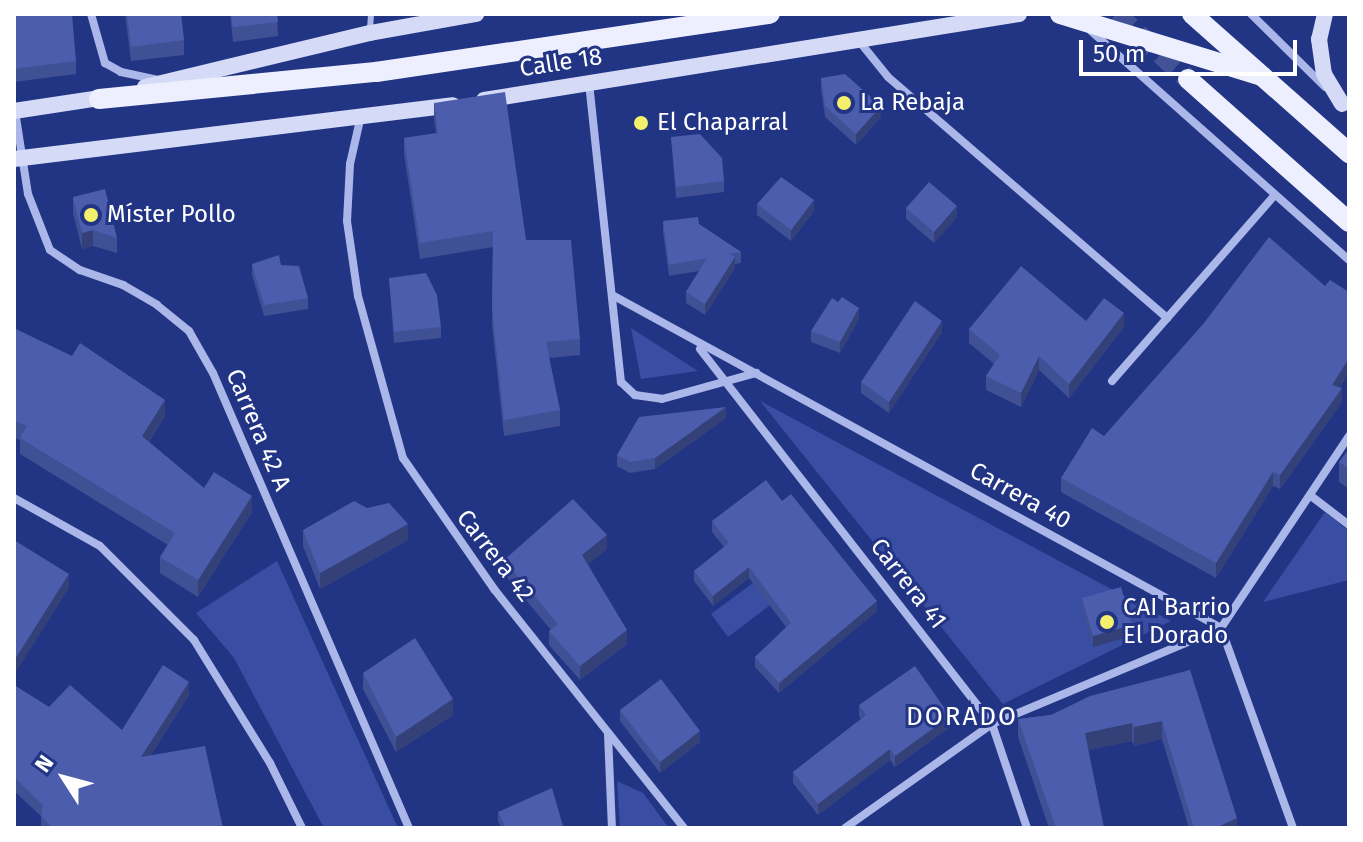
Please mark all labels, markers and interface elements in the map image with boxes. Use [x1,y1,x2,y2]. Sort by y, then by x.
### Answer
scale bar [1083,24,1301,74]
text: 50 m [1093,40,1145,68]
street label: Calle 18 [518,42,604,84]
place label: La Rebaja [860,89,965,117]
marker: La Rebaja [835,94,853,112]
place label: El Chaparral [657,109,788,137]
marker: El Chaparral [632,114,650,132]
place label: Míster Pollo [107,201,236,229]
marker: Míster Pollo [82,206,100,224]
street label: Carrera 42 A [219,365,297,495]
street label: Carrera 40 [964,456,1076,536]
street label: Carrera 42 [450,504,540,608]
street label: Carrera 41 [864,533,952,635]
place label: CAI Barrio El Dorado [1123,594,1231,650]
marker: CAI Barrio El Dorado [1098,613,1116,631]
district label: DORADO [906,701,1018,733]
north arrow [24,738,104,818]
text: N [29,750,59,777]

